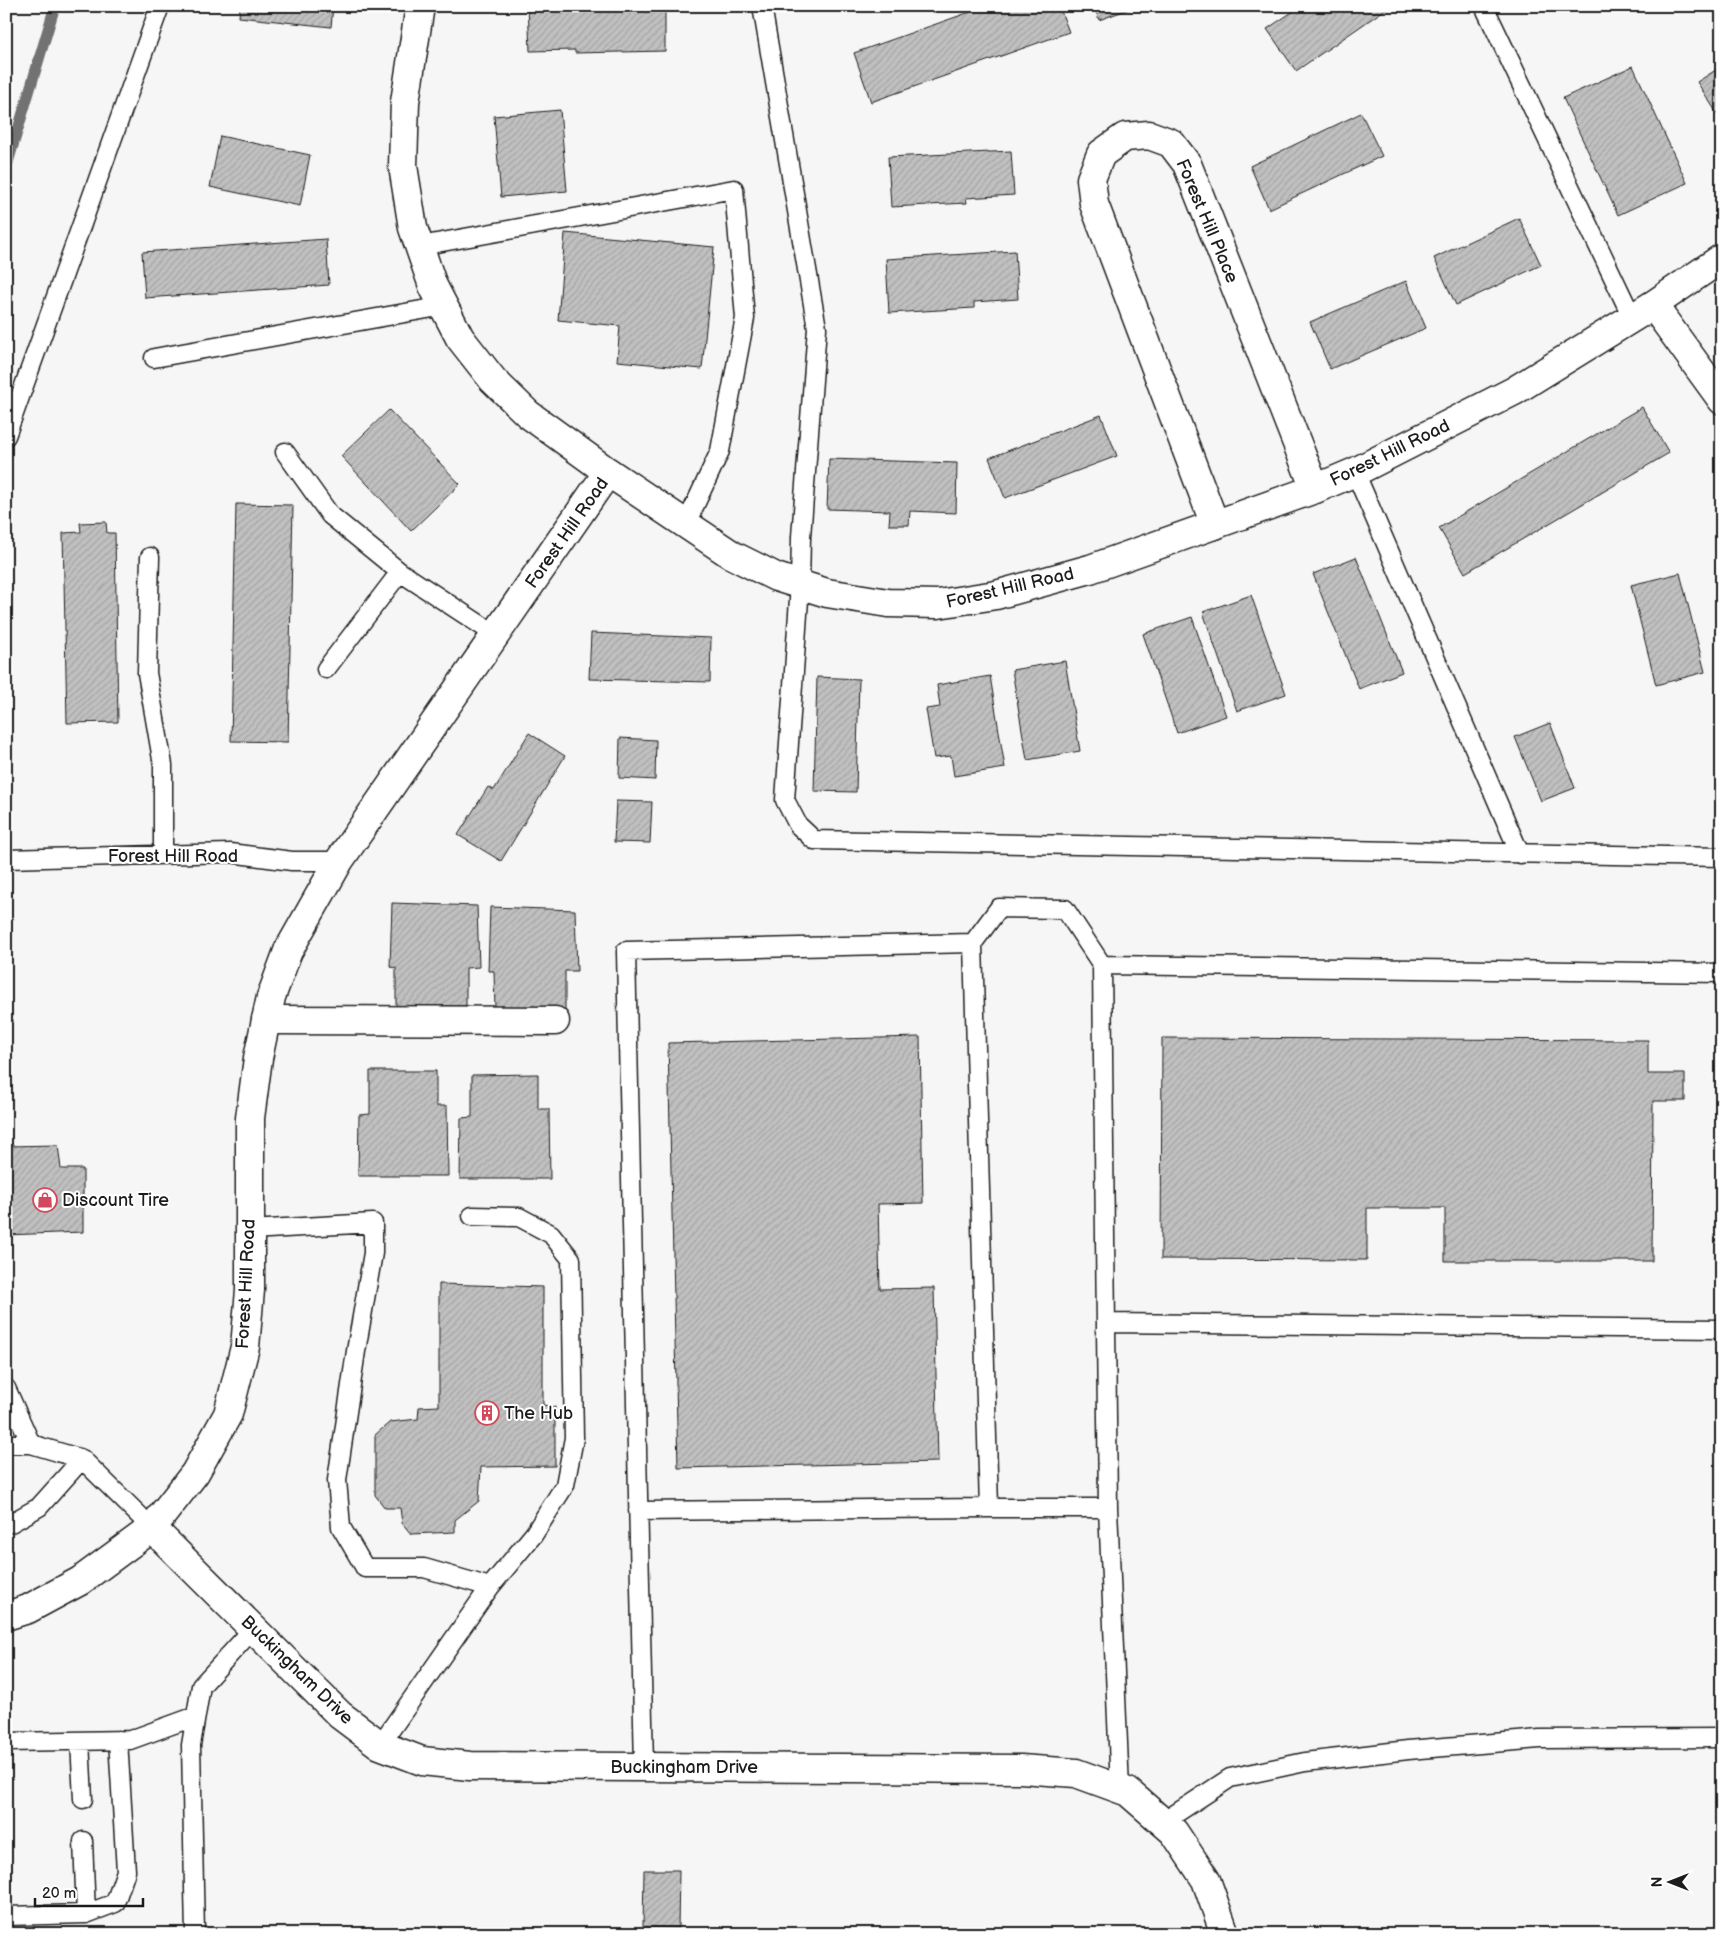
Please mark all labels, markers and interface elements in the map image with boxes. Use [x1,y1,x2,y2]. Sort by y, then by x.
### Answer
street label: Forest Hill Place [1171,156,1243,286]
street label: Forest Hill Road [1327,415,1453,491]
street label: Forest Hill Road [521,474,613,592]
street label: Forest Hill Road [944,563,1076,613]
street label: Forest Hill Road [108,846,238,867]
shop icon: Discount Tire [32,1187,58,1213]
place label: Discount Tire [62,1190,169,1211]
street label: Forest Hill Road [232,1218,260,1350]
building icon: The Hub [474,1400,500,1426]
place label: The Hub [504,1403,573,1424]
street label: Buckingham Drive [237,1611,358,1729]
street label: Buckingham Drive [610,1757,758,1778]
north arrow [1646,1858,1696,1908]
scale bar [35,1875,142,1907]
text: N [1649,1877,1666,1887]
text: 20 m [42,1884,76,1903]

